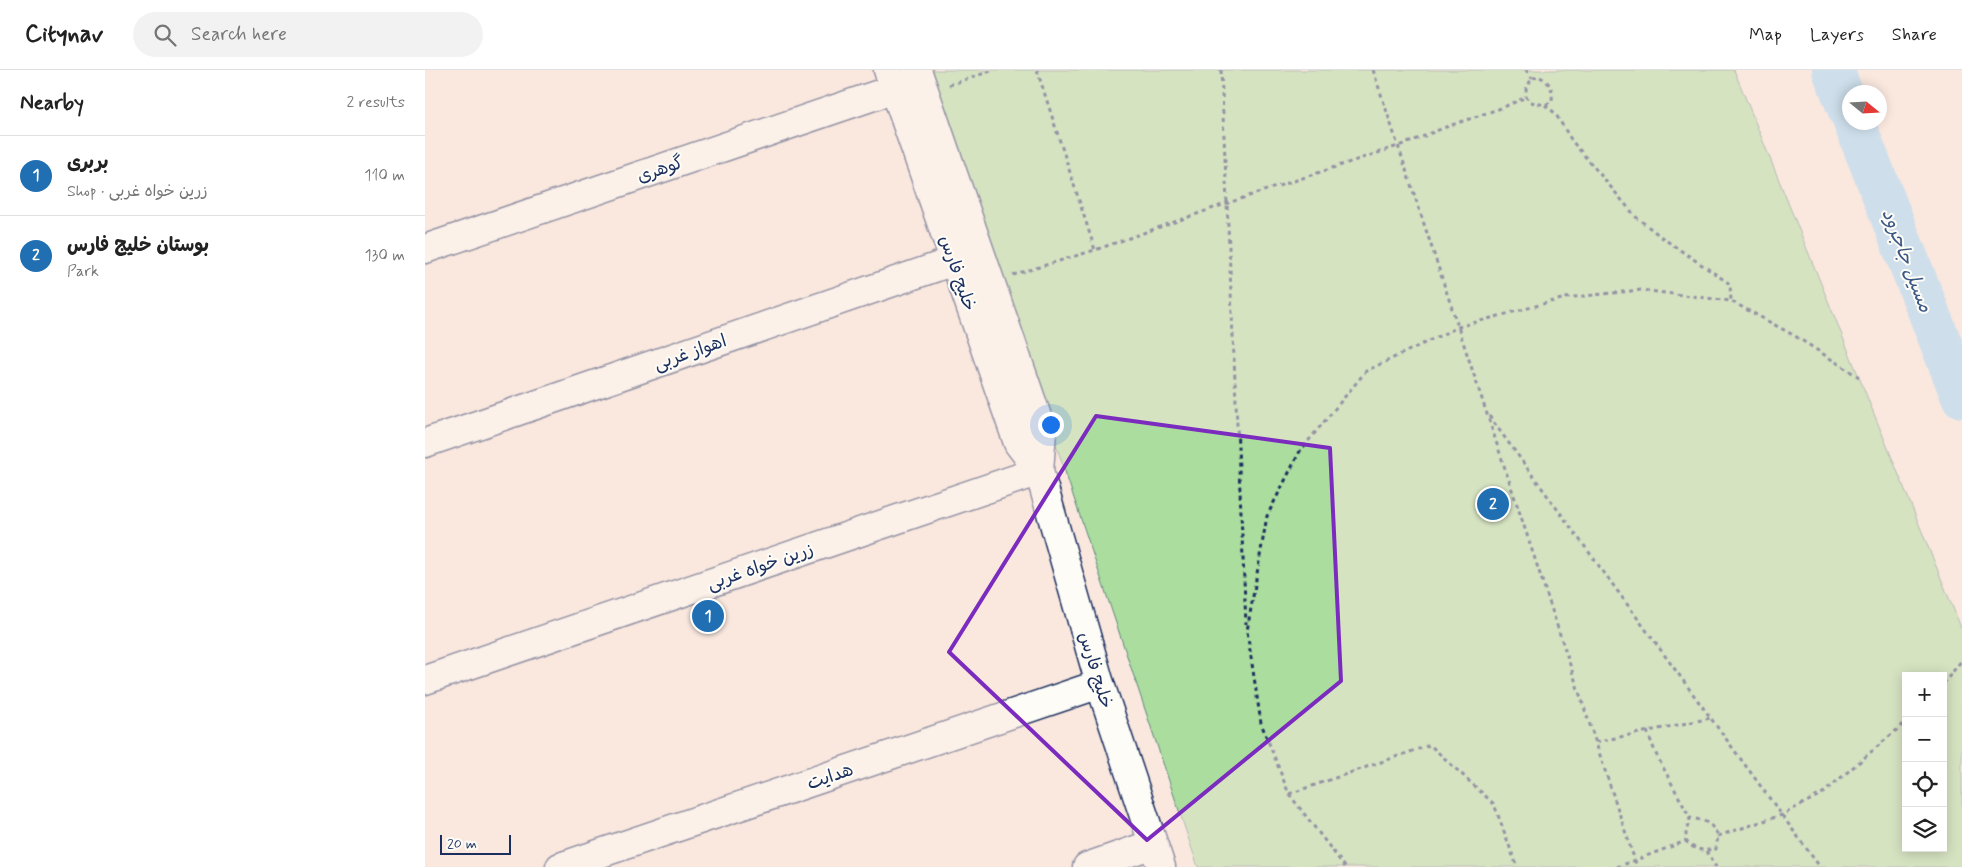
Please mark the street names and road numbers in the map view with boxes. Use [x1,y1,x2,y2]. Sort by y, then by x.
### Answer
street label: گوهری [634,151,687,189]
street label: خلیج فارس [933,232,981,315]
street label: اهواز غربی [651,329,730,377]
street label: زرین خواه غربی [704,538,817,596]
street label: خلیج فارس [1072,629,1118,712]
street label: هدایت [804,758,857,796]

